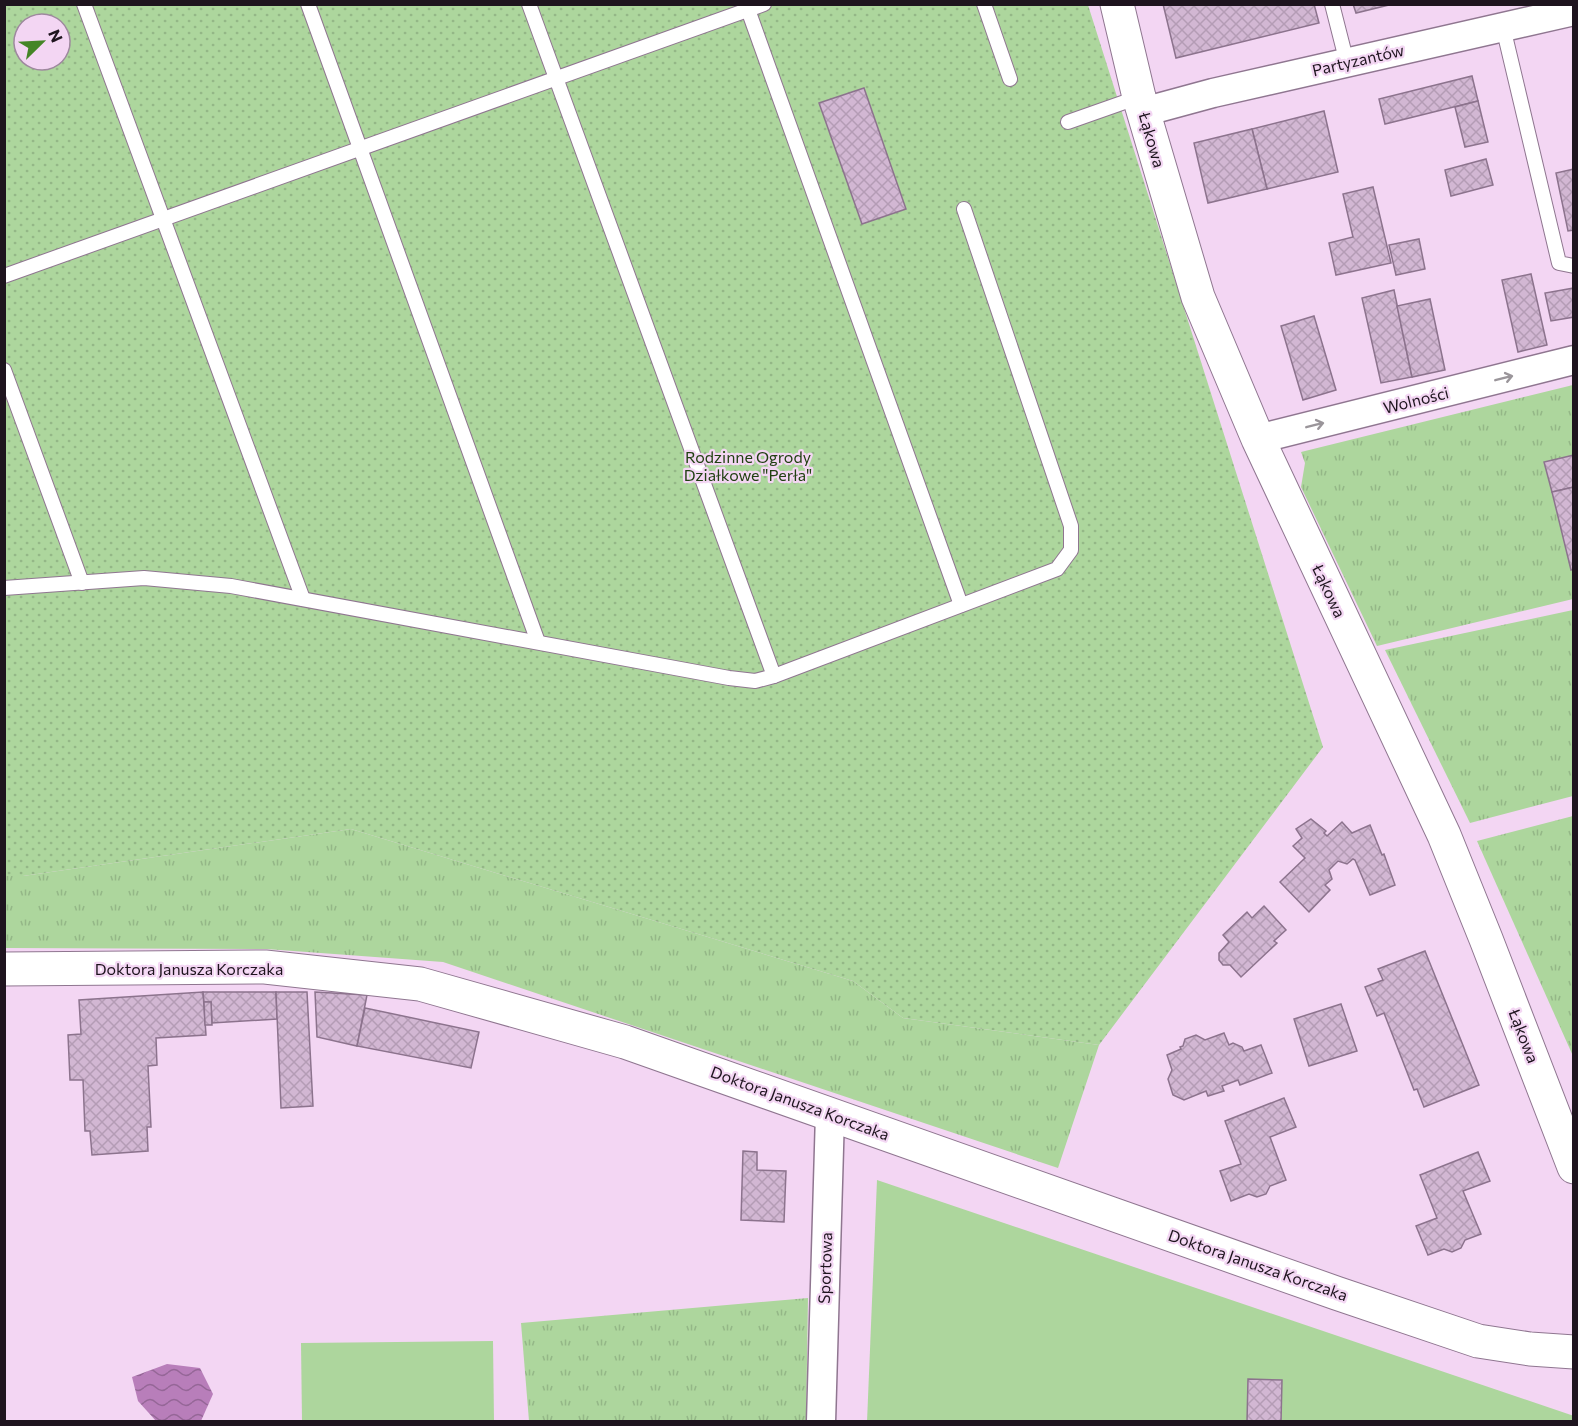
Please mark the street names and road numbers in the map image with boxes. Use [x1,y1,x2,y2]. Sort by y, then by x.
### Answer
street label: Partyzantów [1310,40,1406,79]
street label: Łąkowa [1135,109,1169,170]
street label: Wolności [1381,382,1451,417]
street label: Łąkowa [1309,560,1350,620]
street label: Doktora Janusza Korczaka [95,959,283,978]
street label: Łąkowa [1505,1005,1543,1065]
street label: Doktora Janusza Korczaka [708,1061,892,1144]
street label: Doktora Janusza Korczaka [1166,1225,1350,1304]
street label: Sportowa [814,1232,835,1304]

